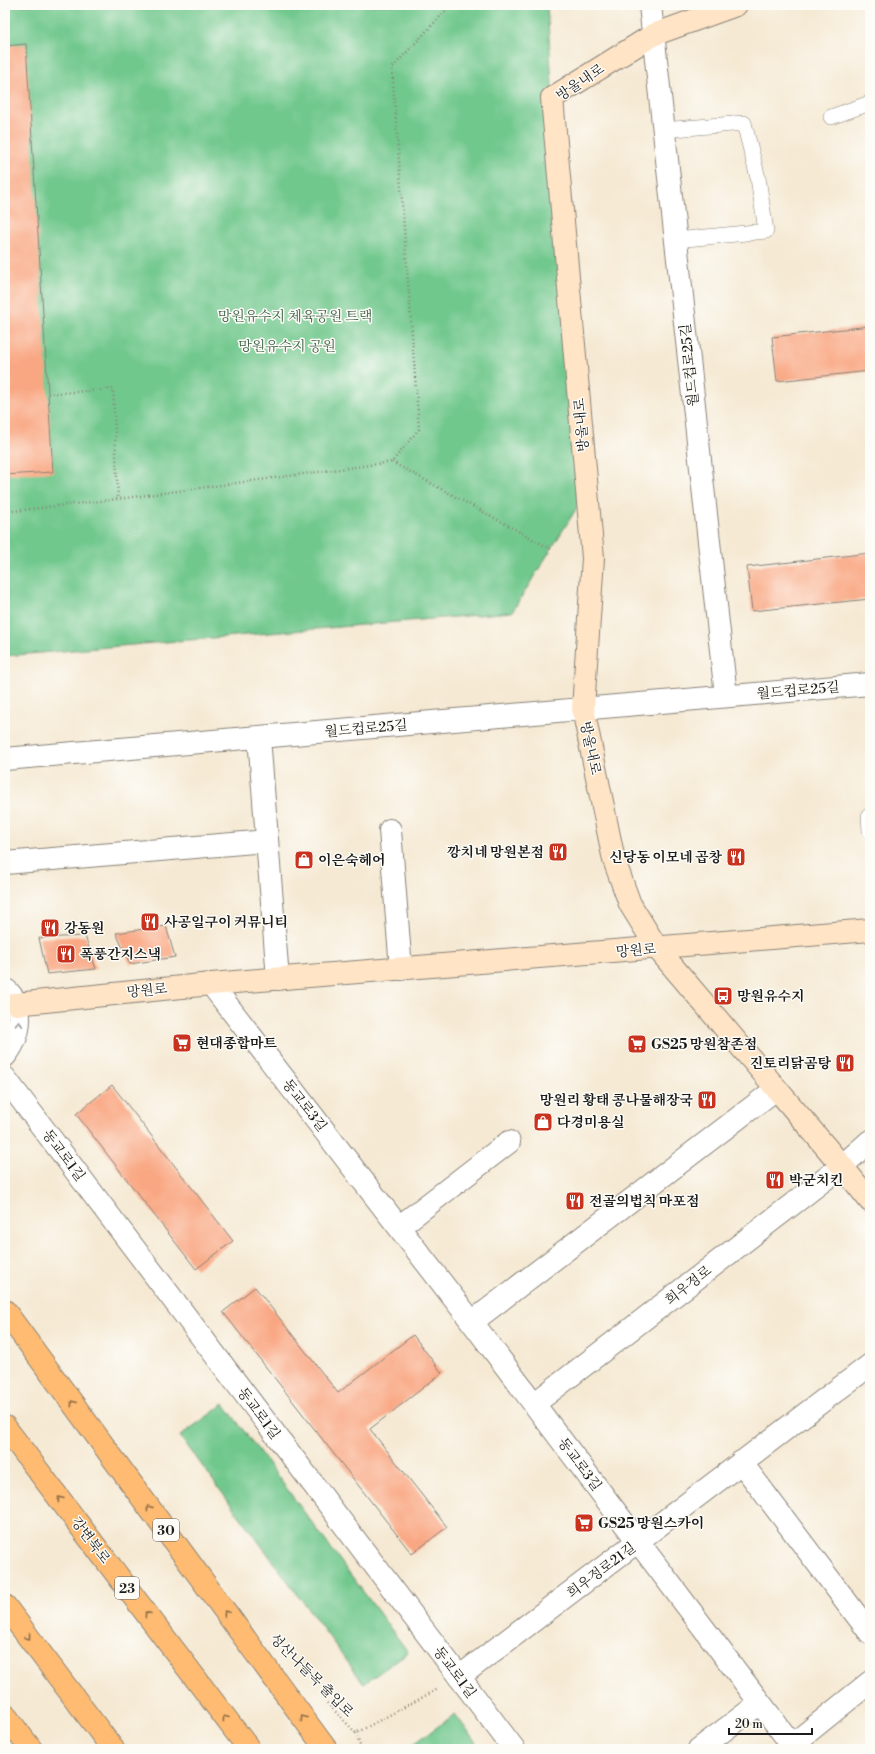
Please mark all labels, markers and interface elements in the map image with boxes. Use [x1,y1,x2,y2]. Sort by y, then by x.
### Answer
street label: 방울내로 [553,60,608,105]
park label: 망원유수지 체육공원 트랙 [218,308,372,326]
street label: 월드컵로25길 [677,323,703,407]
park label: 망원유수지 공원 [238,338,336,356]
street label: 방울내로 [571,397,593,453]
street label: 월드컵로25길 [756,678,840,704]
street label: 월드컵로25길 [324,716,408,742]
street label: 방울내로 [576,720,605,777]
restaurant icon: 깡치네 망원본점 [547,841,569,863]
place label: 깡치네 망원본점 [447,844,544,862]
restaurant icon: 신당동 이모네 곱창 [725,846,747,868]
shop icon: 이은숙헤어 [293,849,315,871]
place label: 신당동 이모네 곱창 [609,849,722,867]
place label: 이은숙헤어 [318,852,386,870]
restaurant icon: 사공일구이 커뮤니티 [139,911,161,933]
place label: 사공일구이 커뮤니티 [164,914,288,932]
restaurant icon: 강동원 [39,917,61,939]
place label: 강동원 [64,920,105,938]
street label: 망원로 [615,940,658,962]
restaurant icon: 폭풍간지스낵 [55,943,77,965]
place label: 폭풍간지스낵 [80,946,161,964]
street label: 망원로 [126,980,169,1002]
bus stop icon: 망원유수지 [712,985,734,1007]
place label: 망원유수지 [737,988,805,1006]
one-way arrow [15,1021,23,1027]
supermarket icon: 현대종합마트 [171,1032,193,1054]
supermarket icon: GS25 망원참존점 [626,1033,648,1055]
place label: 현대종합마트 [196,1035,278,1053]
place label: GS25 망원참존점 [651,1036,757,1054]
restaurant icon: 진토리닭곰탕 [834,1052,856,1074]
place label: 진토리닭곰탕 [750,1055,831,1073]
street label: 동교로3길 [278,1076,330,1136]
restaurant icon: 망원리 황태 콩나물해장국 [696,1089,718,1111]
place label: 망원리 황태 콩나물해장국 [540,1092,693,1110]
shop icon: 다경미용실 [532,1111,554,1133]
place label: 다경미용실 [557,1114,625,1132]
street label: 동교로1길 [38,1126,88,1185]
restaurant icon: 박군치킨 [764,1169,786,1191]
place label: 박군치킨 [789,1172,843,1190]
restaurant icon: 전골의법칙 마포점 [564,1190,586,1212]
place label: 전골의법칙 마포점 [589,1193,699,1211]
street label: 희우정로 [662,1262,716,1310]
street label: 동교로1길 [233,1384,283,1443]
one-way arrow [70,1400,77,1407]
street label: 동교로3길 [553,1434,605,1495]
one-way arrow [58,1497,65,1504]
one-way arrow [147,1505,154,1512]
supermarket icon: GS25 망원스카이 [573,1512,595,1534]
street label: 강변북로 [67,1514,114,1568]
place label: GS25 망원스카이 [598,1515,704,1533]
road number: 30 [153,1519,179,1541]
street label: 희우정로21길 [564,1539,640,1603]
road number: 23 [115,1577,139,1599]
one-way arrow [224,1610,231,1617]
one-way arrow [145,1612,152,1619]
street label: 성산나들목 출입로 [266,1630,357,1722]
one-way arrow [24,1632,31,1639]
street label: 동교로1길 [429,1643,479,1702]
scale bar [729,1710,812,1736]
one-way arrow [223,1715,230,1722]
one-way arrow [301,1715,308,1722]
text: 20 m [735,1717,763,1732]

